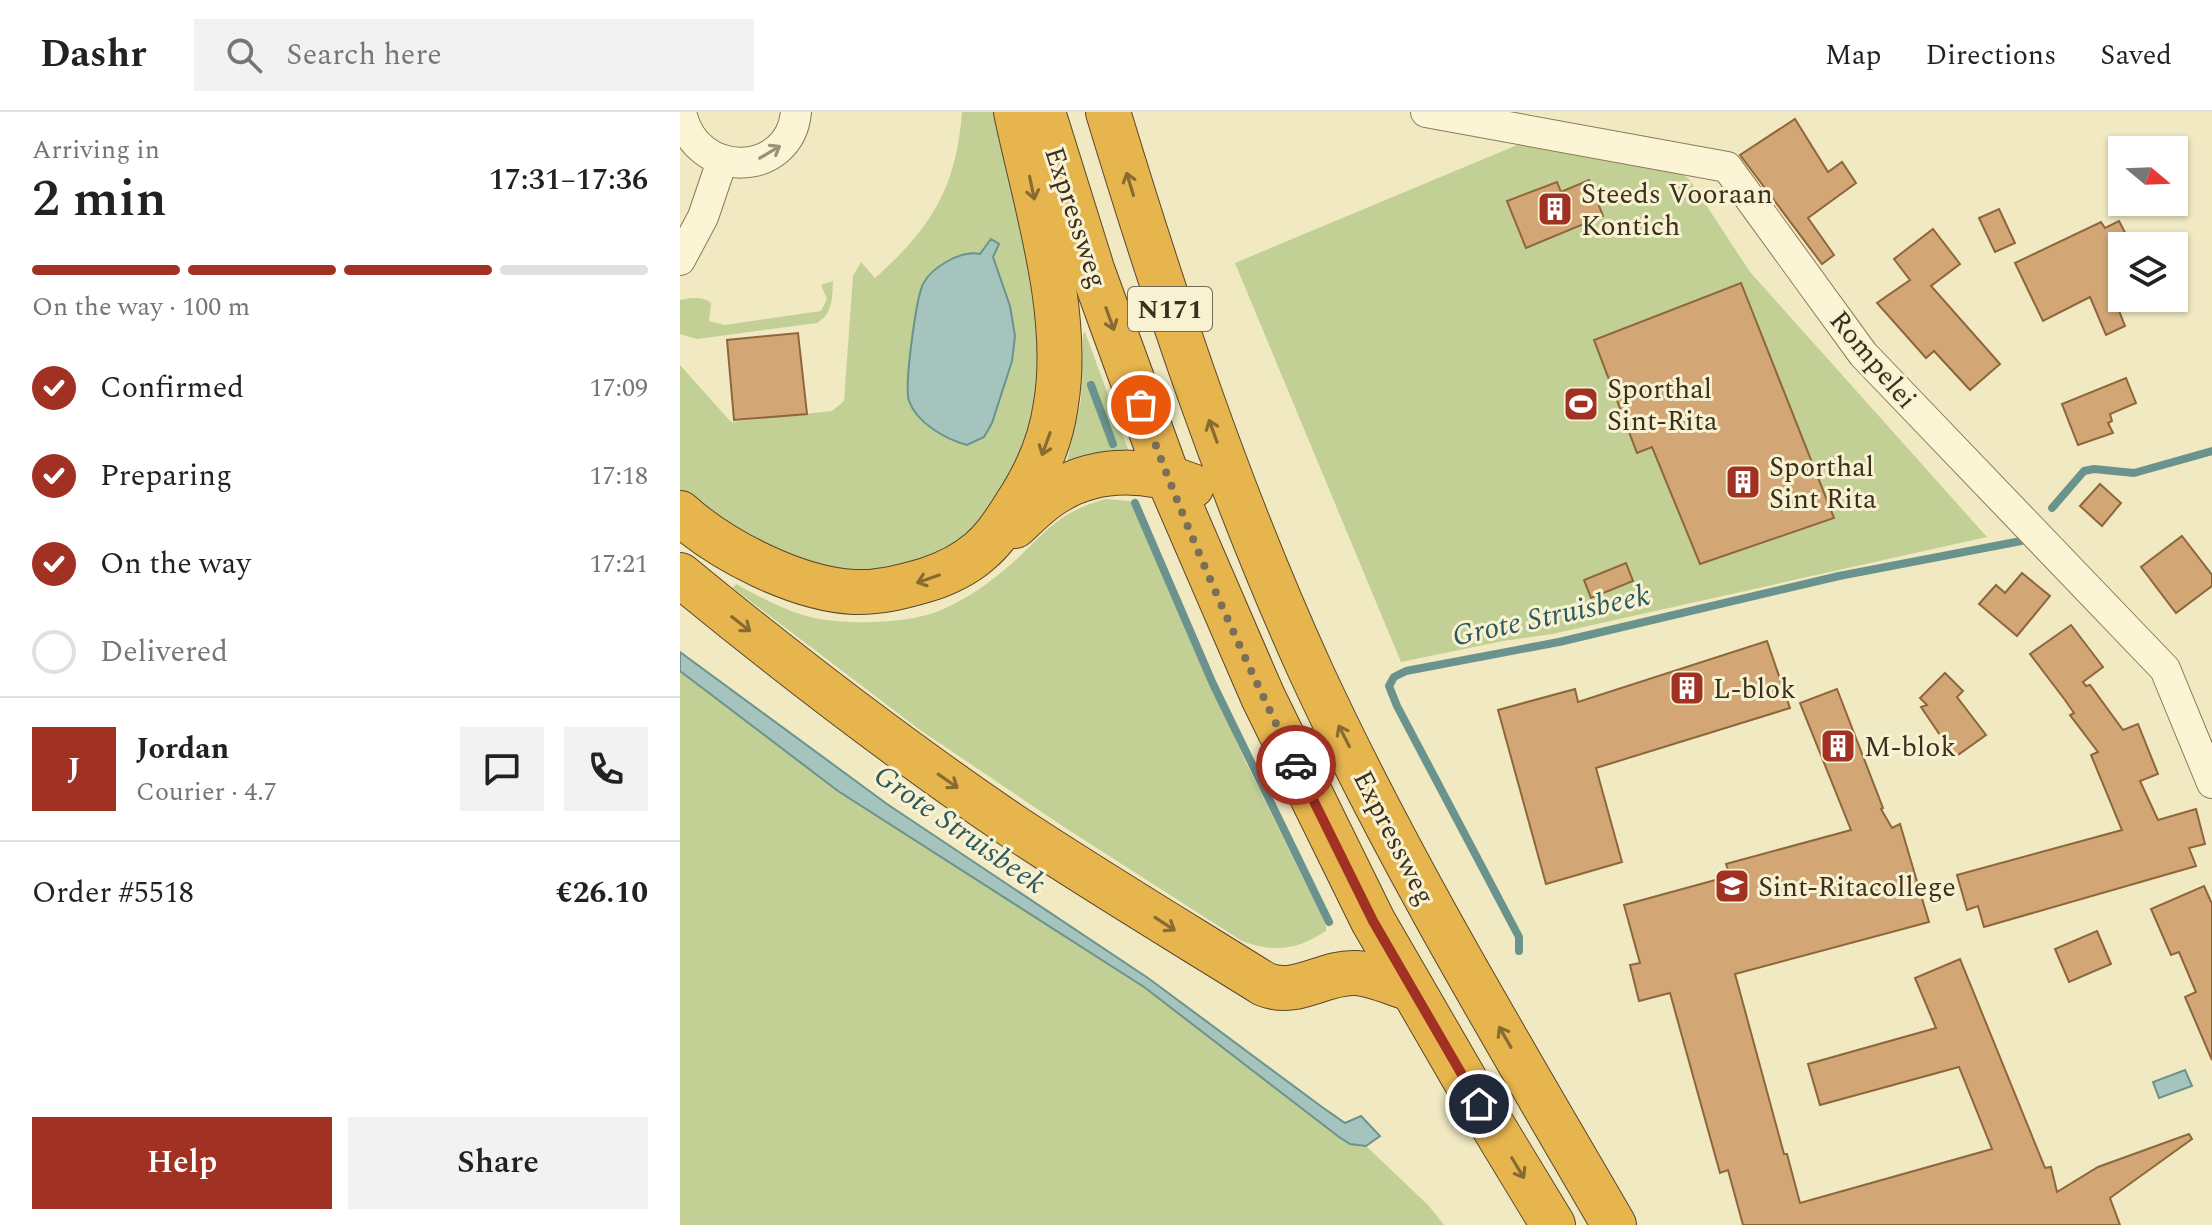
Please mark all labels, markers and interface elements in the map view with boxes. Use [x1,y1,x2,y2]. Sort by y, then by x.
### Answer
search box [194,19,754,91]
text: Dashr [40,26,146,84]
text: Search here [286,32,442,78]
icon: search [222,33,266,77]
text: Map [1825,34,1882,77]
text: Directions [1926,34,2056,77]
text: Saved [2100,34,2172,77]
text: Arriving in [32,130,160,170]
north arrow [2108,136,2188,216]
map controls [2108,136,2188,312]
street label: Expressweg [1032,141,1119,294]
one-way arrow [758,144,780,160]
text: 17:31–17:36 [489,157,648,203]
text: 2 min [32,160,167,239]
one-way arrow [1122,172,1137,198]
place label: Steeds Vooraan Kontich [1581,173,1773,248]
one-way arrow [1025,175,1040,201]
building icon: Steeds Vooraan Kontich [1536,190,1574,228]
button: layers [2108,232,2188,312]
text: On the way · 100 m [32,287,250,327]
road number: N171 [1128,287,1212,331]
street label: Rompelei [1819,301,1927,419]
one-way arrow [1104,306,1119,331]
text: Confirmed [100,365,244,411]
icon: check [32,366,76,410]
text: 17:09 [589,368,648,408]
place label: Sporthal Sint-Rita [1607,368,1718,443]
pin [1107,371,1175,439]
icon: bag [1119,383,1163,427]
sports icon: Sporthal Sint-Rita [1562,385,1600,423]
one-way arrow [1205,419,1219,443]
one-way arrow [1037,431,1052,456]
place label: Sporthal Sint Rita [1769,446,1877,521]
text: Preparing [100,453,232,499]
icon: check [32,454,76,498]
text: 17:18 [589,456,648,496]
building icon: Sporthal Sint Rita [1724,463,1762,501]
text: On the way [100,541,251,587]
icon: check [32,542,76,586]
text: 17:21 [589,544,648,584]
one-way arrow [916,572,941,587]
water label: Grote Struisbeek [1448,573,1654,659]
one-way arrow [730,616,751,633]
text: Delivered [100,629,228,675]
place label: L-blok [1713,668,1796,711]
building icon: L-blok [1668,669,1706,707]
courier [1256,725,1336,805]
one-way arrow [1335,725,1351,749]
text: Jordan [136,726,229,772]
place label: M-blok [1864,726,1956,769]
button: chat [460,727,544,811]
button: phone [564,727,648,811]
building icon: M-blok [1819,727,1857,765]
icon: car [1274,743,1318,787]
text: J [68,746,80,792]
water label: Grote Struisbeek [864,753,1055,906]
street label: Expressweg [1341,763,1446,913]
text: Courier · 4.7 [136,772,277,812]
one-way arrow [937,773,959,789]
place label: Sint-Ritacollege [1758,866,1956,909]
school or university icon: Sint-Ritacollege [1713,867,1751,905]
text: Order #5518 [32,870,194,916]
text: €26.10 [556,870,648,916]
one-way arrow [1154,915,1176,932]
one-way arrow [1497,1026,1513,1049]
pin [1445,1070,1513,1138]
icon: home [1457,1082,1501,1126]
button: Help [32,1117,332,1209]
button: Share [348,1117,648,1209]
one-way arrow [1511,1156,1527,1179]

